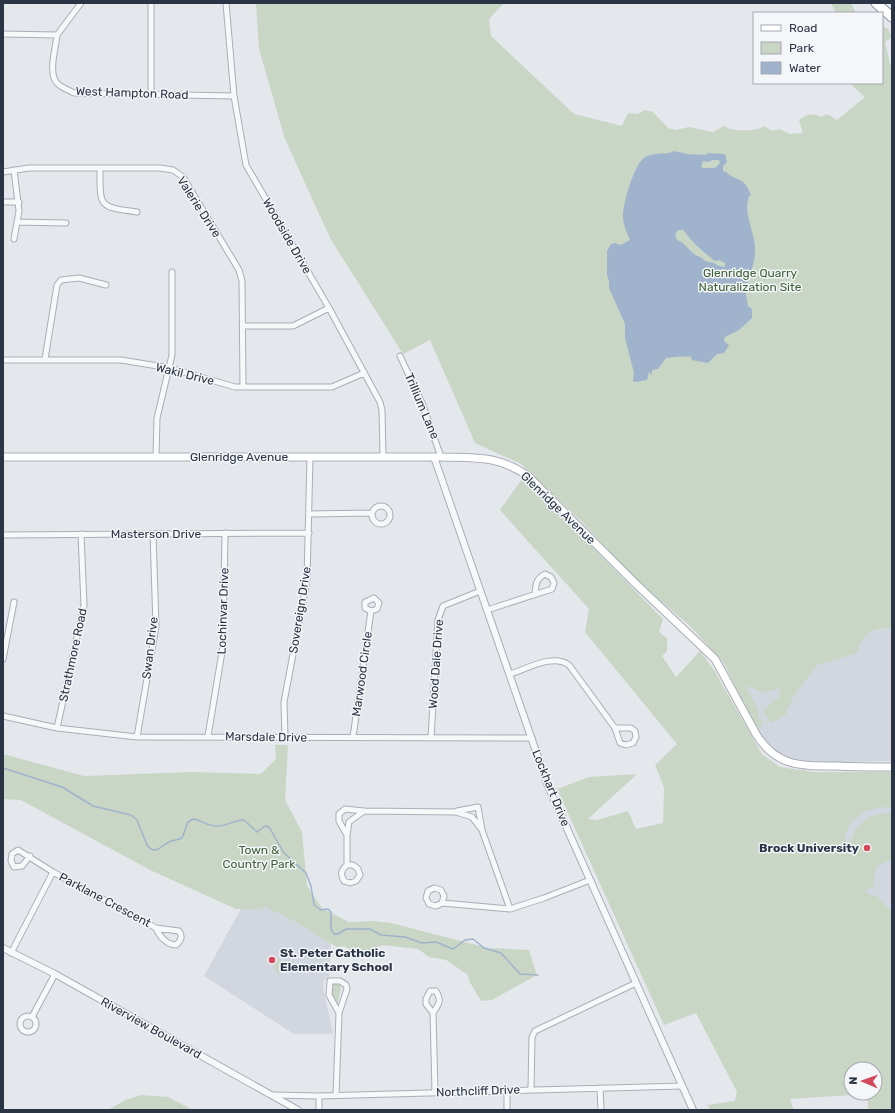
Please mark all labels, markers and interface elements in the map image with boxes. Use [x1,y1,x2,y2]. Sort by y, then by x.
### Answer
legend [753,12,883,84]
text: Road [789,21,817,35]
text: Park [789,41,815,55]
text: Water [789,61,821,75]
street label: West Hampton Road [75,84,189,102]
street label: Valerie Drive [174,174,224,240]
street label: Woodside Drive [260,196,314,277]
park label: Glenridge Quarry Naturalization Site [699,266,802,294]
street label: Wakil Drive [154,360,216,388]
street label: Trillium Lane [402,371,442,441]
street label: Glenridge Avenue [190,450,288,464]
street label: Glenridge Avenue [518,469,598,547]
street label: Masterson Drive [111,527,201,541]
street label: Sovereign Drive [286,565,314,654]
street label: Lochinvar Drive [214,567,232,655]
street label: Strathmore Road [56,607,90,703]
street label: Swan Drive [139,616,161,680]
street label: Wood Dale Drive [426,619,446,709]
street label: Marwood Circle [349,630,375,717]
street label: Marsdale Drive [225,729,307,745]
street label: Lockhart Drive [529,748,573,829]
place label: Brock University [759,841,859,855]
park label: Town & Country Park [223,843,296,871]
marker: Brock University [862,843,872,853]
street label: Parklane Crescent [57,870,154,930]
place label: St. Peter Catholic Elementary School [280,946,392,974]
marker: St. Peter Catholic Elementary School [267,955,277,965]
street label: Riverview Boulevard [98,994,204,1062]
north arrow [843,1061,883,1101]
text: N [847,1076,860,1085]
street label: Northcliff Drive [436,1083,521,1099]

